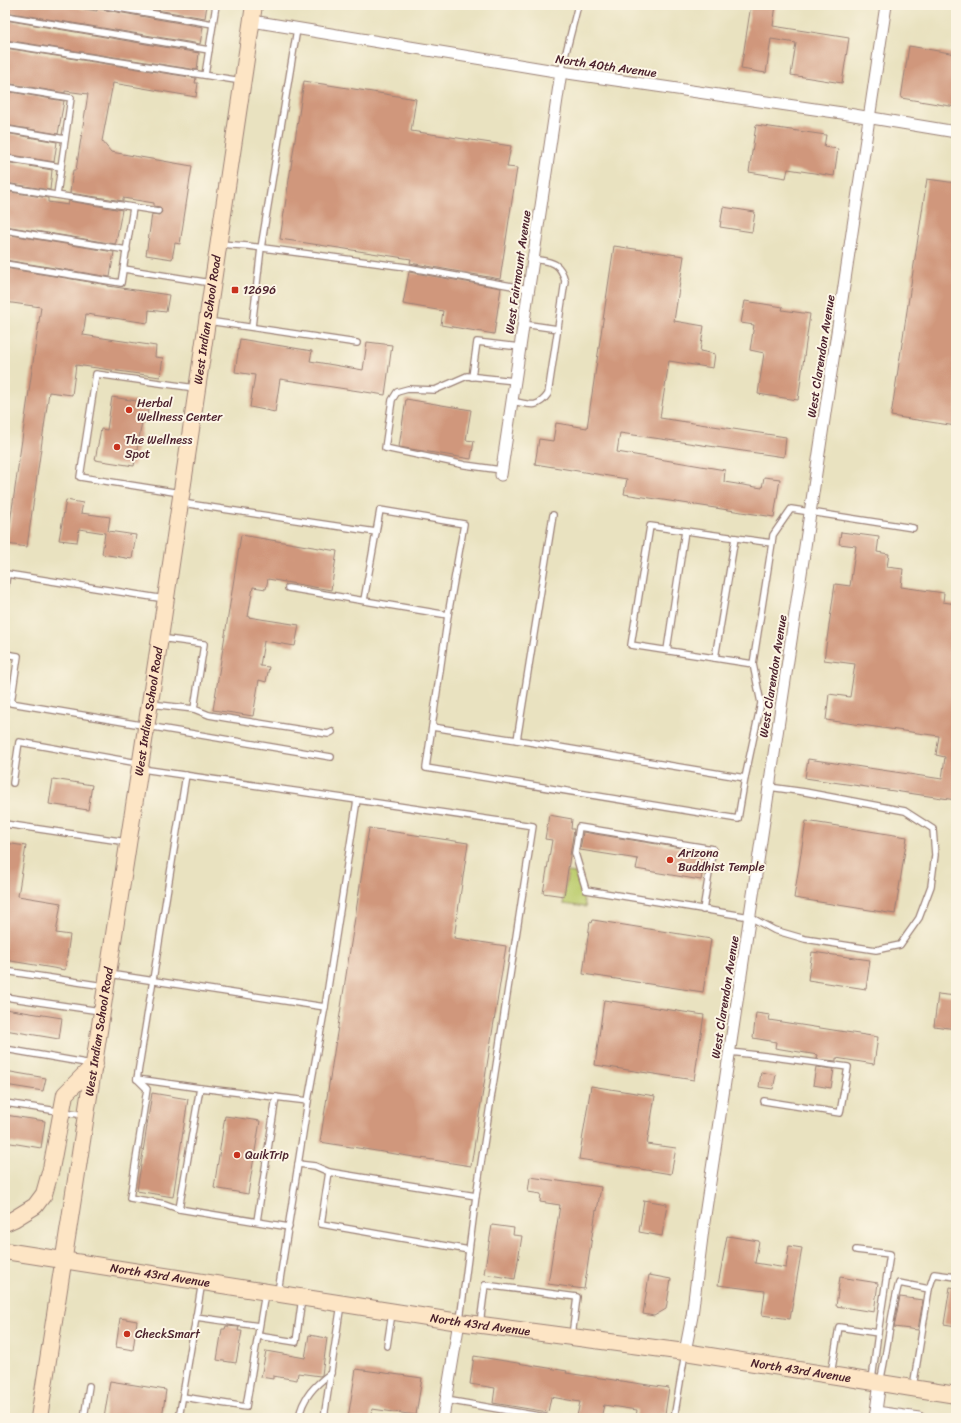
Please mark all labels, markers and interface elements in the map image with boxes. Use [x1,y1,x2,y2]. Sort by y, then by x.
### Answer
street label: North 40th Avenue [554,48,658,84]
street label: West Fairmount Avenue [498,209,538,335]
street label: West Indian School Road [187,253,228,386]
place label: 12696 [243,279,276,301]
marker: 12696 [230,285,240,295]
street label: West Clarendon Avenue [800,293,842,419]
place label: Herbal Wellness Center [137,392,223,428]
marker: Herbal Wellness Center [124,405,134,415]
place label: The Wellness Spot [125,429,192,465]
marker: The Wellness Spot [112,442,122,452]
street label: West Clarendon Avenue [752,613,794,739]
street label: West Indian School Road [128,645,170,777]
place label: Arizona Buddhist Temple [677,842,765,878]
marker: Arizona Buddhist Temple [665,855,675,865]
street label: West Clarendon Avenue [704,934,746,1060]
street label: West Indian School Road [78,965,120,1098]
place label: QuikTrip [245,1144,289,1166]
marker: QuikTrip [232,1150,242,1160]
street label: North 43rd Avenue [109,1257,212,1294]
street label: North 43rd Avenue [429,1307,532,1342]
place label: CheckSmart [135,1323,201,1345]
marker: CheckSmart [122,1329,132,1339]
street label: North 43rd Avenue [750,1352,853,1389]

